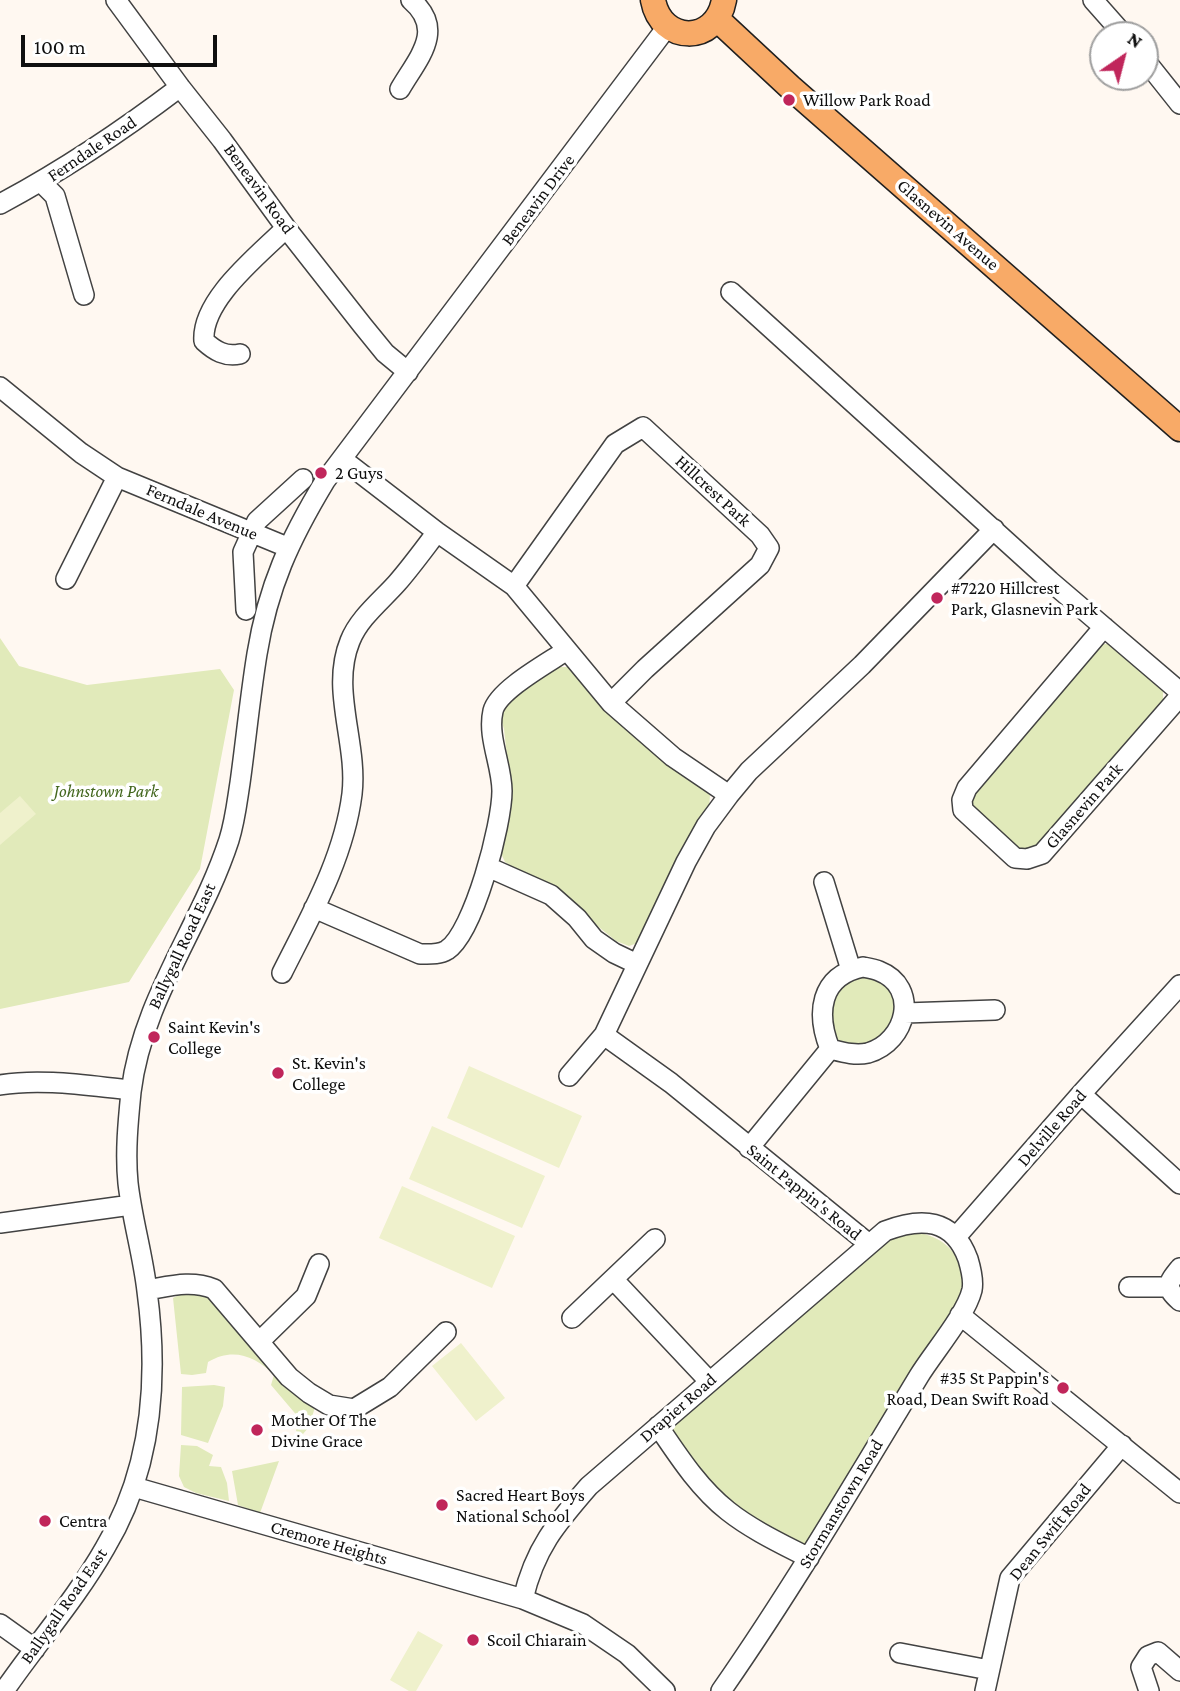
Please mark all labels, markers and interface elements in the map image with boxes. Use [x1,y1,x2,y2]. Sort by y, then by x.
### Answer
scale bar [24,21,220,65]
north arrow [1089,21,1159,91]
text: N [1124,28,1147,52]
text: 100 m [34,35,86,59]
place label: Willow Park Road [803,89,931,111]
marker: Willow Park Road [781,92,797,108]
street label: Ferndale Road [43,111,141,187]
street label: Beneavin Road [219,140,299,238]
street label: Beneavin Drive [497,150,579,250]
street label: Glasnevin Avenue [893,175,1003,275]
street label: Hillcrest Park [671,450,755,532]
place label: 2 Guys [335,462,383,484]
marker: 2 Guys [313,465,329,481]
street label: Ferndale Avenue [143,479,261,545]
place label: #7220 Hillcrest Park, Glasnevin Park [951,577,1098,620]
marker: #7220 Hillcrest Park, Glasnevin Park [929,590,945,606]
street label: Glasnevin Park [1041,758,1127,854]
park label: Johnstown Park [54,780,158,802]
street label: Ballygall Road East [143,880,221,1012]
place label: Saint Kevin's College [168,1016,260,1058]
marker: Saint Kevin's College [146,1029,162,1045]
place label: St. Kevin's College [292,1052,366,1094]
marker: St. Kevin's College [270,1065,286,1081]
street label: Delville Road [1013,1085,1091,1171]
street label: Saint Pappin's Road [742,1139,866,1245]
place label: #35 St Pappin's Road, Dean Swift Road [886,1367,1049,1410]
street label: Drapier Road [635,1369,721,1447]
marker: #35 St Pappin's Road, Dean Swift Road [1055,1380,1071,1396]
place label: Mother Of The Divine Grace [271,1409,376,1452]
marker: Mother Of The Divine Grace [249,1422,265,1438]
street label: Stormanstown Road [794,1436,888,1572]
street label: Dean Swift Road [1004,1479,1096,1585]
place label: Sacred Heart Boys National School [456,1484,585,1526]
marker: Sacred Heart Boys National School [434,1497,450,1513]
place label: Centra [59,1510,107,1532]
marker: Centra [37,1513,53,1529]
street label: Cremore Heights [268,1516,390,1570]
street label: Ballygall Road East [16,1544,112,1668]
place label: Scoil Chiarain [487,1629,587,1651]
marker: Scoil Chiarain [465,1632,481,1648]

